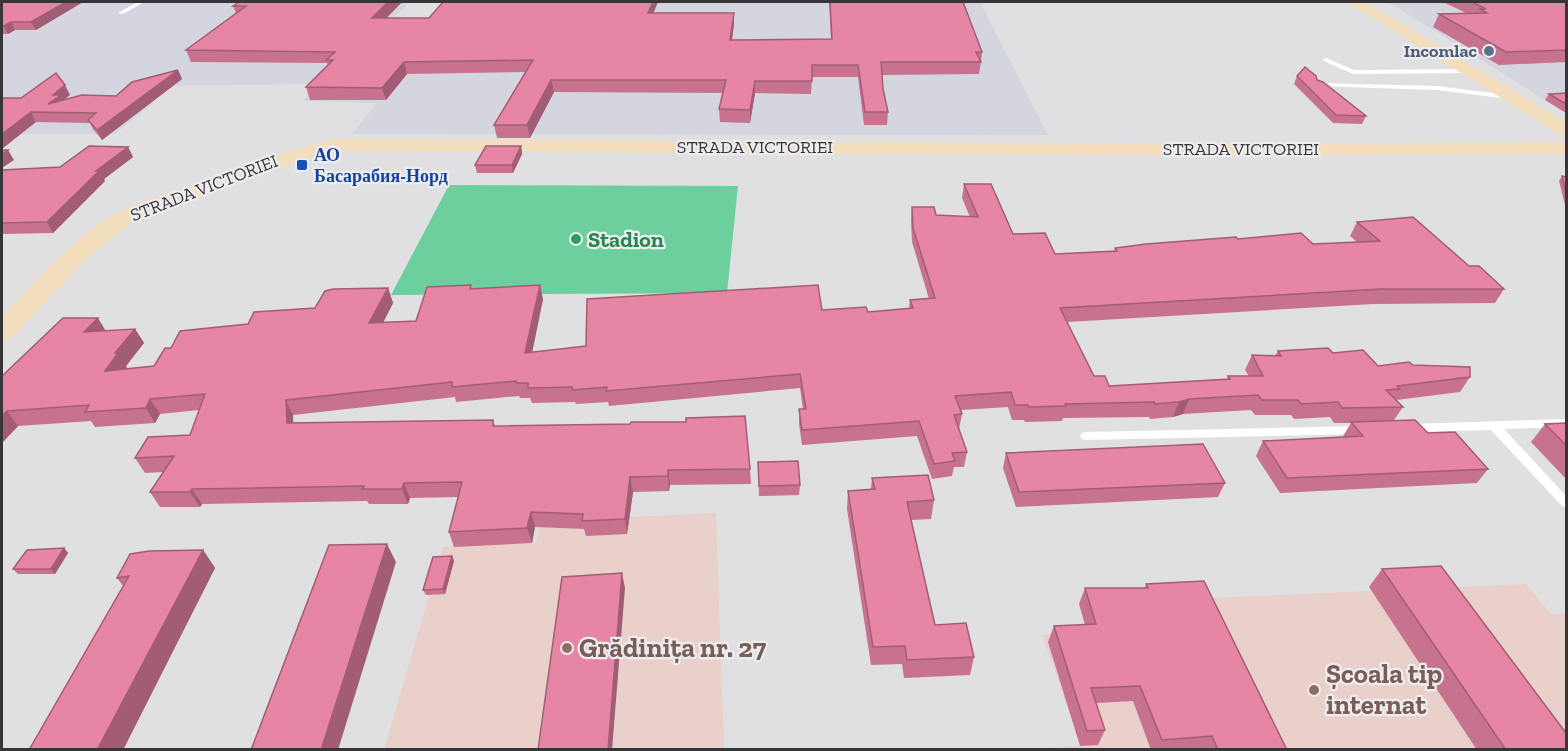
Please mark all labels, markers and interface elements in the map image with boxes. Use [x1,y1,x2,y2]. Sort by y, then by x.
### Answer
place label: Incomlac [1404,40,1478,62]
marker: Incomlac [1482,44,1496,58]
street label: STRADA VICTORIEI [677,136,833,158]
street label: STRADA VICTORIEI [1163,138,1319,160]
place label: АО Басарабия-Норд [314,144,448,187]
street label: STRADA VICTORIEI [127,150,281,226]
marker: АО Басарабия-Норд [295,158,309,172]
place label: Stadion [588,226,664,253]
marker: Stadion [569,232,583,246]
place label: Grădinița nr. 27 [579,632,767,664]
marker: Grădinița nr. 27 [560,641,574,655]
place label: Școala tip internat [1326,658,1442,721]
marker: Școala tip internat [1307,683,1321,697]

